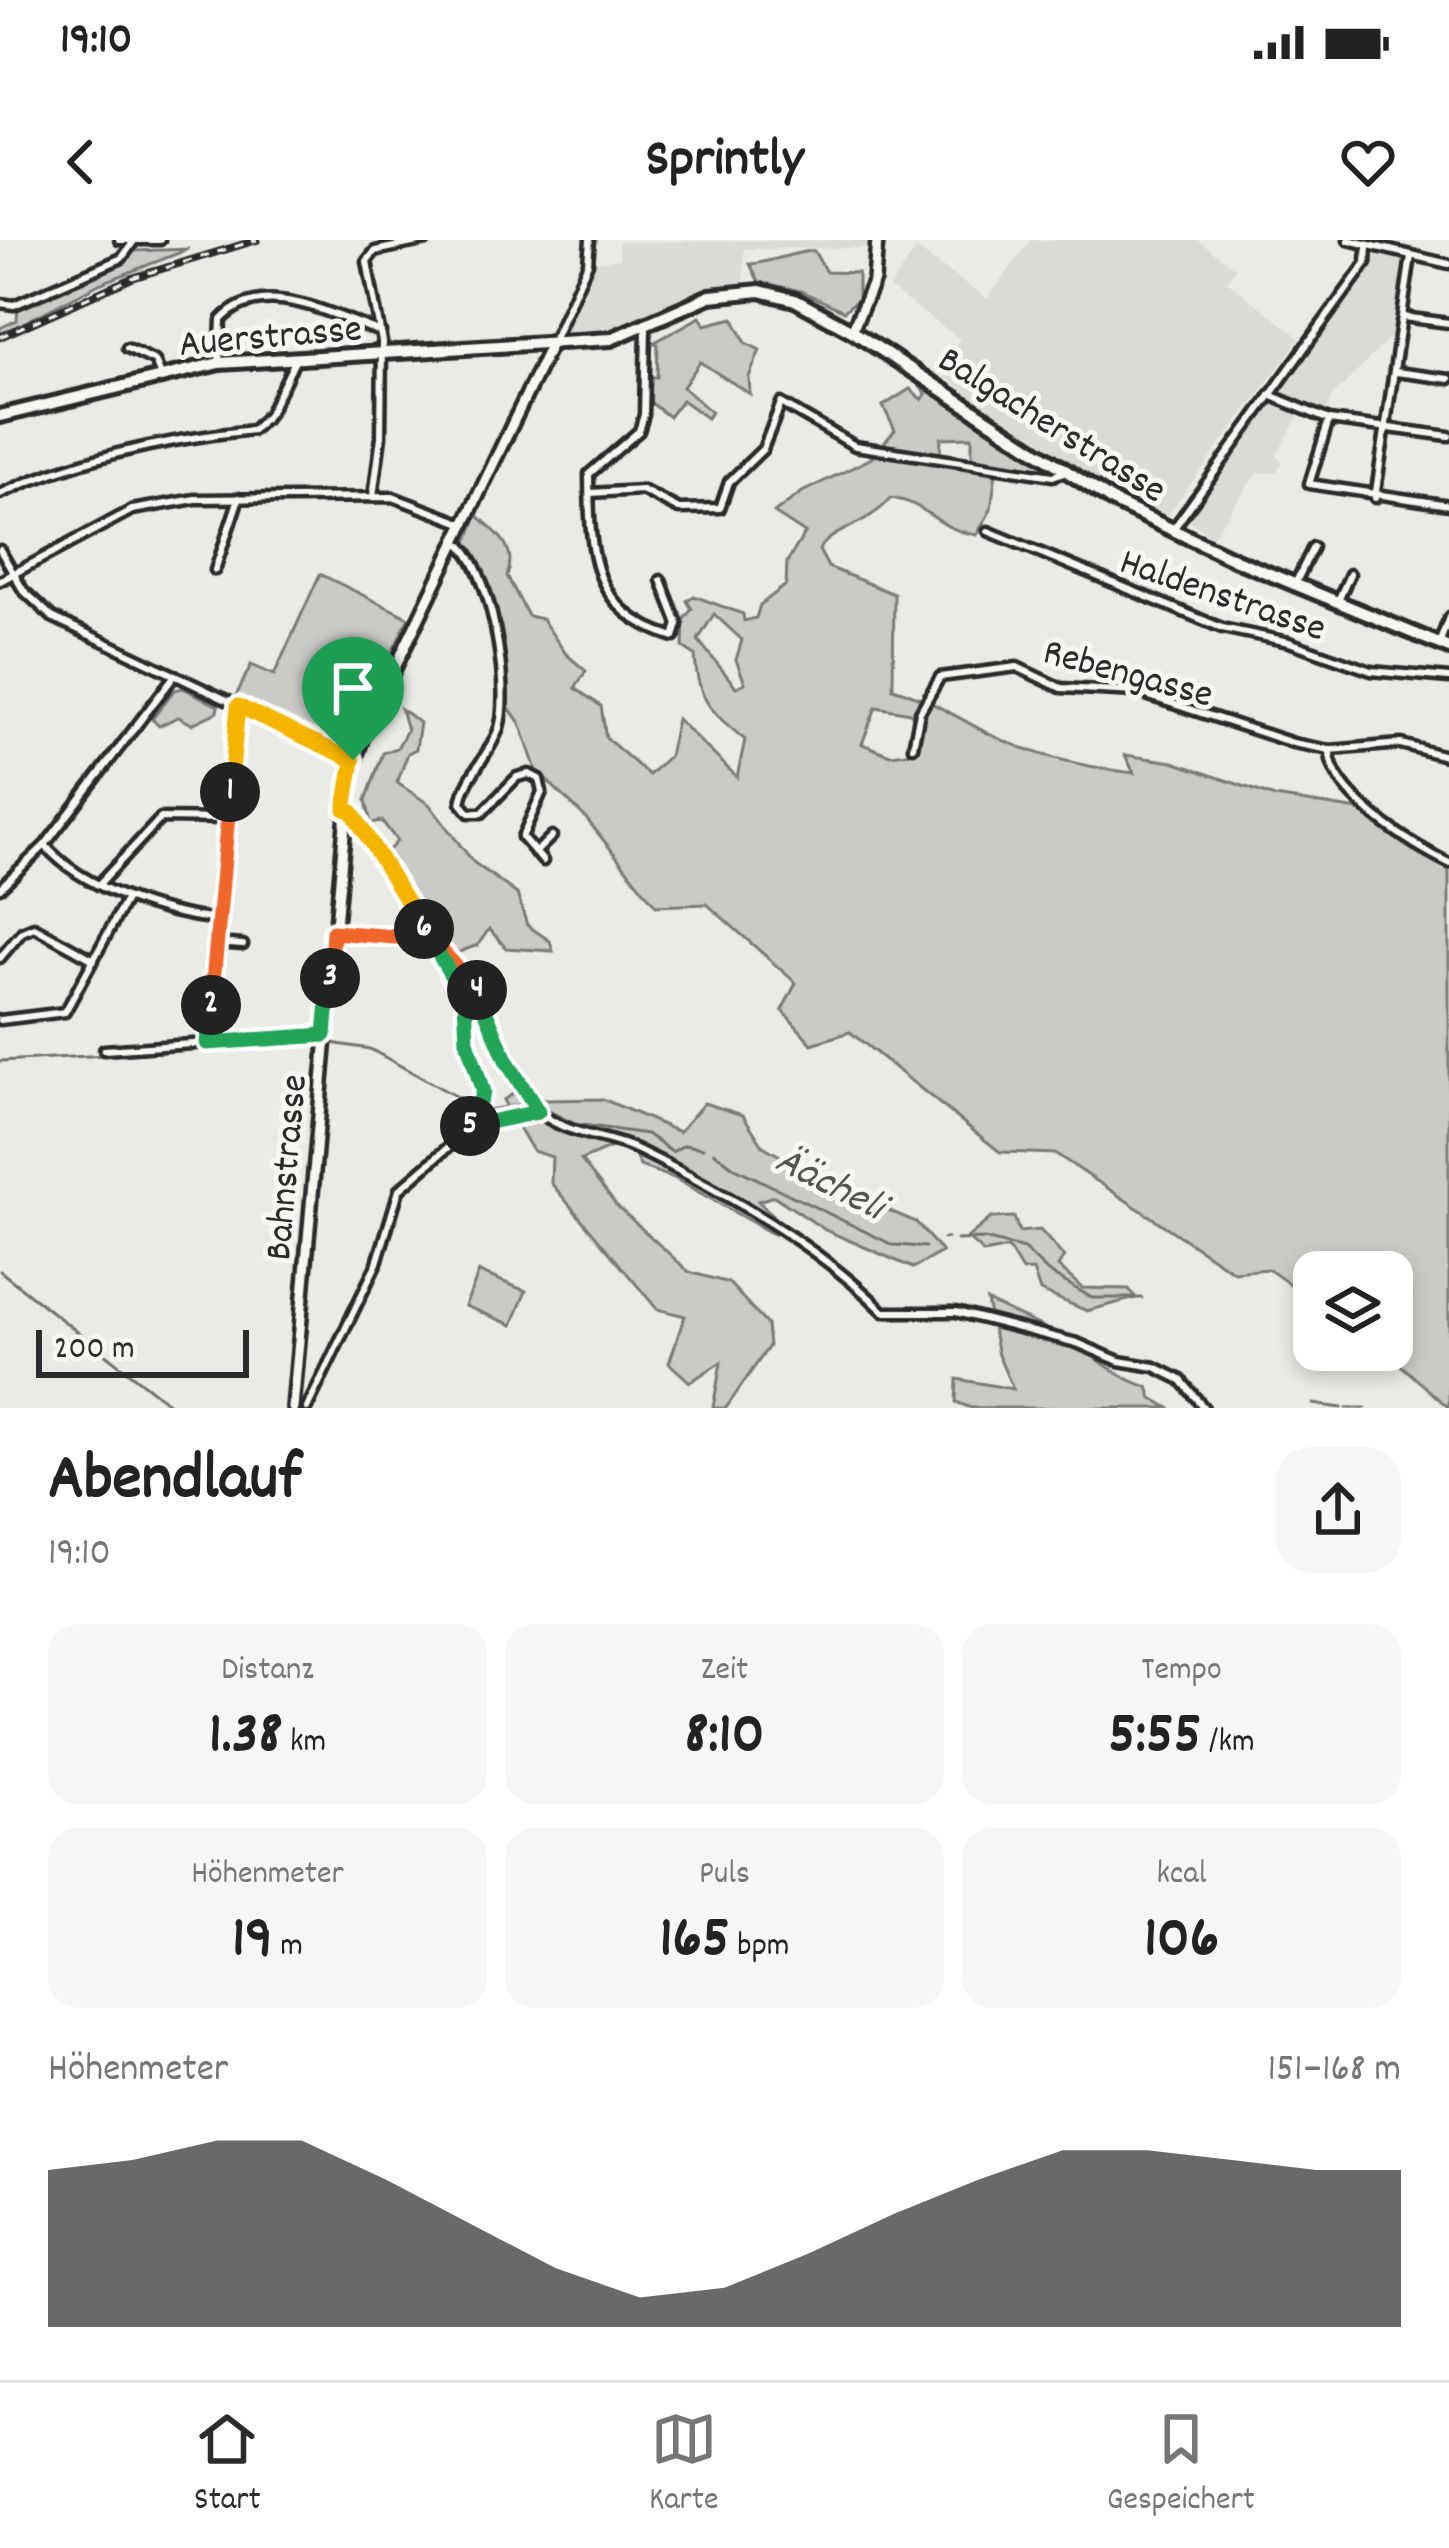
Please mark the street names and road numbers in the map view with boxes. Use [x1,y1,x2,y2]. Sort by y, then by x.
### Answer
street label: Auerstrasse [177,304,364,375]
street label: Balgacherstrasse [926,335,1175,520]
street label: Haldenstrasse [1111,537,1332,659]
street label: Rebengasse [1036,627,1218,725]
street label: Bahnstrasse [254,1072,325,1263]

